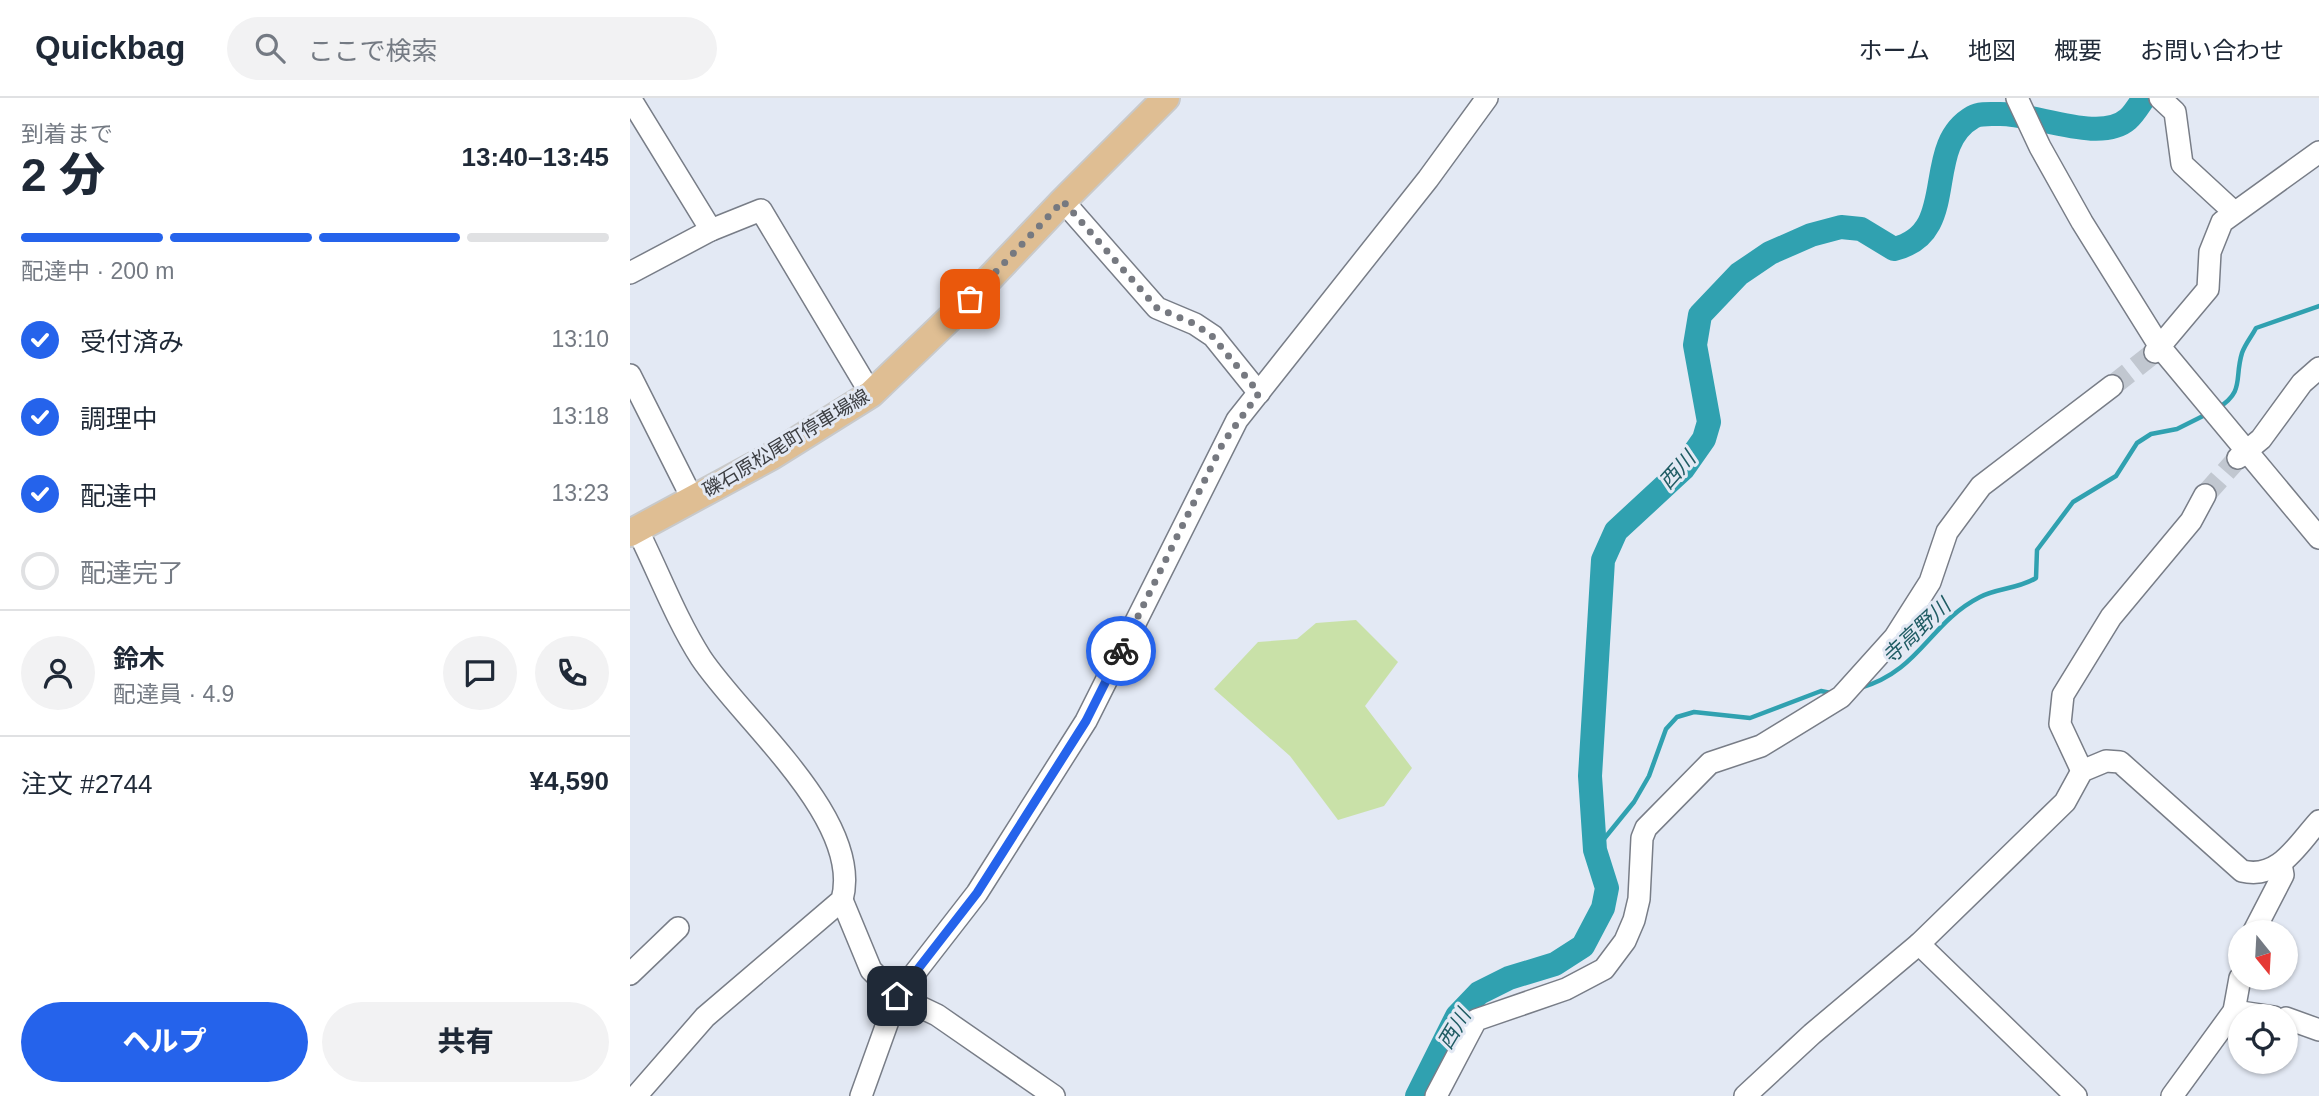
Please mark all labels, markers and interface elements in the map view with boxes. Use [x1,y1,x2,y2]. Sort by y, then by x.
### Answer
search box [227,17,717,80]
text: Quickbag [35,29,185,66]
icon: search [251,29,289,67]
text: ここで検索 [307,36,437,66]
text: ホーム [1859,37,1930,64]
text: 地図 [1968,37,2016,64]
text: 概要 [2054,37,2102,64]
text: お問い合わせ [2140,37,2284,64]
text: 到着まで [21,121,113,147]
text: 13:40–13:45 [462,142,609,172]
text: 2 分 [21,149,105,201]
text: 配達中 · 200 m [21,258,174,284]
pin [940,269,1000,329]
icon: bag [951,280,989,318]
icon: check [21,321,59,359]
text: 13:10 [551,326,609,352]
text: 受付済み [80,327,184,357]
street label: 礫石原松尾町停車場線 [699,385,873,501]
icon: check [21,398,59,436]
text: 13:18 [551,403,609,429]
text: 調理中 [80,404,158,434]
water label: 西川 [1654,445,1701,493]
icon: check [21,475,59,513]
text: 13:23 [551,480,609,506]
text: 配達中 [80,481,158,511]
text: 配達完了 [80,558,184,588]
water label: 寺高野川 [1877,593,1956,668]
courier [1086,616,1156,686]
icon: bike [1102,632,1140,670]
button: person [21,636,95,710]
button: chat [443,636,517,710]
button: phone [535,636,609,710]
text: 鈴木 [113,644,165,674]
text: 配達員 · 4.9 [113,681,234,707]
text: ¥4,590 [529,766,609,796]
text: 注文 #2744 [21,769,153,799]
north arrow [2228,920,2298,990]
map controls [2228,920,2298,1074]
pin [867,966,927,1026]
icon: home [878,977,916,1015]
button: ヘルプ [21,1002,308,1082]
button: 共有 [322,1002,609,1082]
water label: 西川 [1433,1003,1476,1053]
button: locate [2228,1004,2298,1074]

